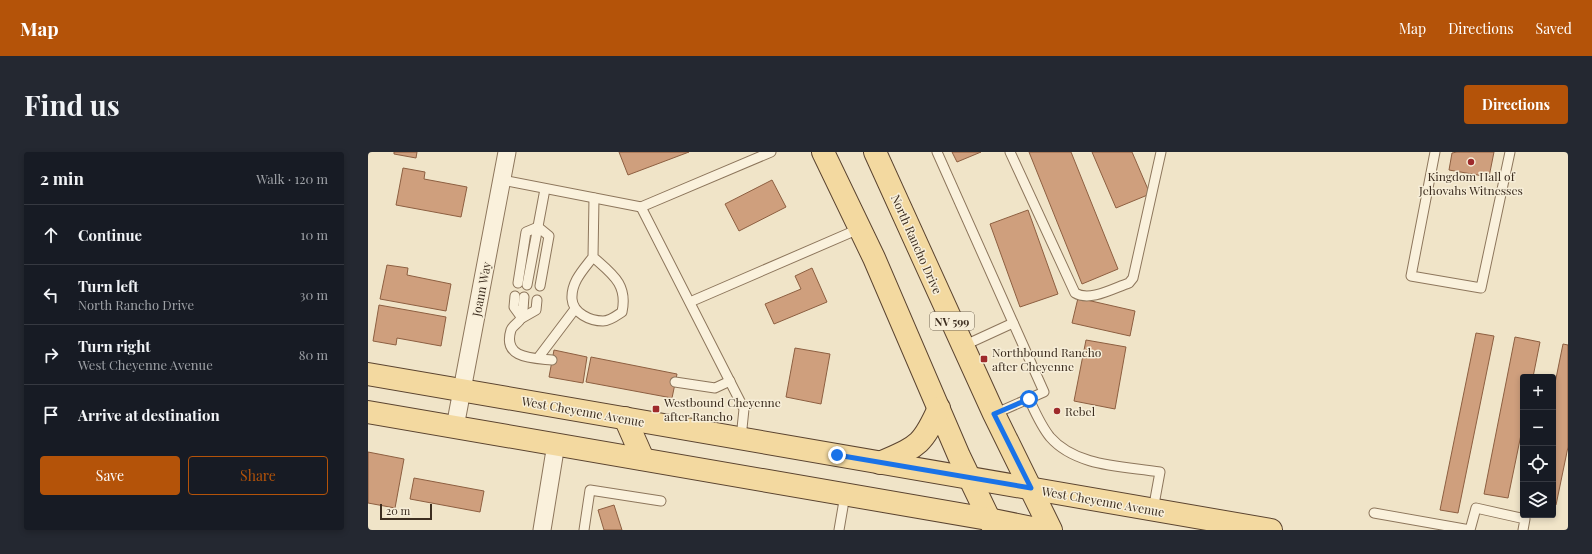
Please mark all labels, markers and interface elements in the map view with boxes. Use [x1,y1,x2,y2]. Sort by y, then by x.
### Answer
text: Map [20,15,59,41]
text: Map [1399,19,1426,38]
text: Directions [1448,19,1514,38]
text: Saved [1536,19,1572,38]
button: Directions [1464,85,1568,124]
text: Find us [24,86,120,123]
marker: Kingdom Hall of Jehovahs Witnesses [1466,157,1476,167]
text: 2 min [40,167,84,189]
place label: Kingdom Hall of Jehovahs Witnesses [1418,168,1523,198]
text: Walk · 120 m [256,170,328,187]
street label: North Rancho Drive [888,192,946,296]
icon: ahead [40,224,62,246]
text: Continue [78,225,142,245]
text: 10 m [301,226,328,243]
street label: Joann Way [468,260,494,319]
text: Turn left [78,276,139,296]
icon: left [40,284,62,306]
text: 30 m [300,286,328,303]
text: North Rancho Drive [78,296,194,313]
road number: NV 599 [930,312,974,330]
text: Turn right [78,336,151,356]
icon: right [40,344,62,366]
place label: Northbound Rancho after Cheyenne [992,344,1102,374]
text: 80 m [299,346,328,363]
marker: Northbound Rancho after Cheyenne [979,354,989,364]
text: West Cheyenne Avenue [78,356,213,373]
map controls [1520,374,1556,518]
button: + [1520,374,1556,410]
route start [1020,390,1038,408]
street label: West Cheyenne Avenue [519,392,646,430]
place label: Westbound Cheyenne after Rancho [663,394,781,424]
place label: Rebel [1065,403,1096,419]
icon: arrive [40,404,62,426]
marker: Westbound Cheyenne after Rancho [651,404,661,414]
text: Arrive at destination [78,405,220,425]
marker: Rebel [1052,406,1062,416]
button: − [1520,410,1556,446]
route end [828,446,846,464]
button: locate [1520,446,1556,482]
button: Save [40,456,180,495]
button: Share [188,456,328,495]
street label: West Cheyenne Avenue [1039,482,1166,520]
button: layers [1520,482,1556,518]
scale bar [380,502,432,521]
text: 20 m [386,503,410,518]

